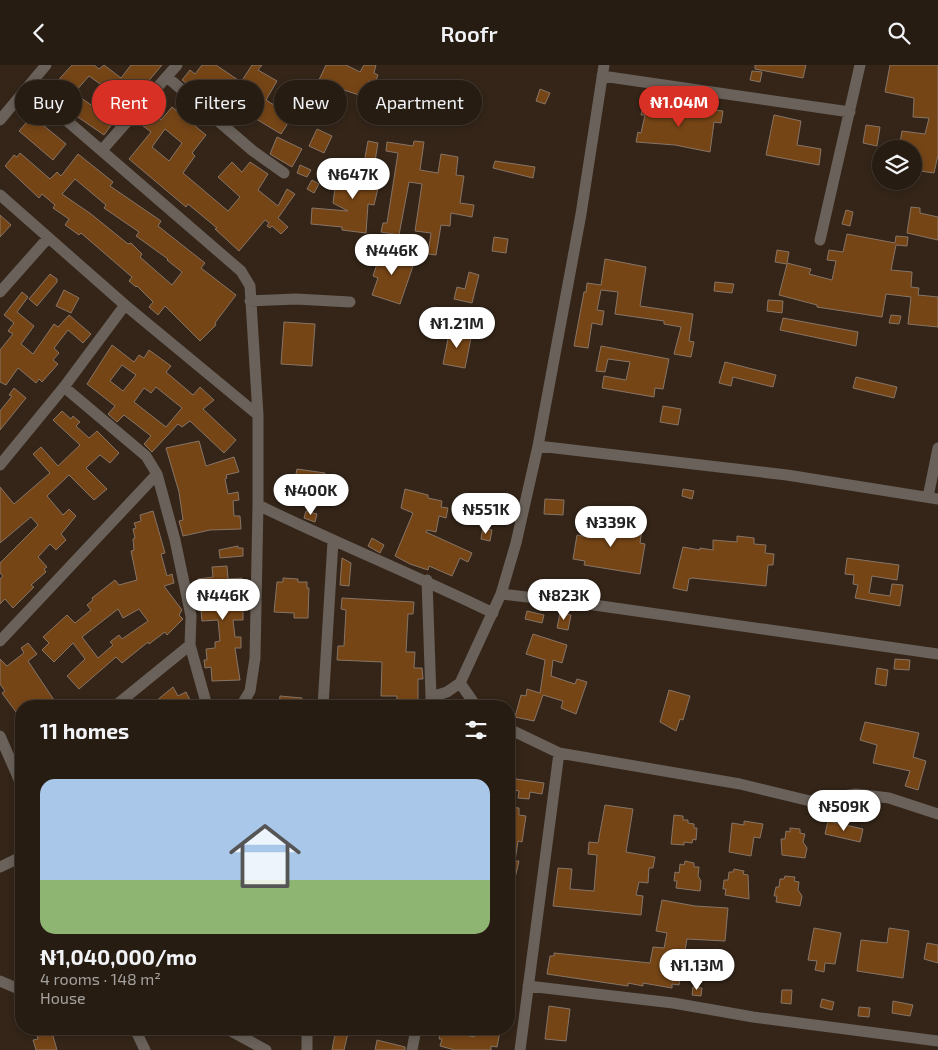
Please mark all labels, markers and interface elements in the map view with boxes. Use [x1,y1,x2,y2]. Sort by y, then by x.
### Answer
icon: back [25,19,53,47]
icon: search [885,19,913,47]
text: Roofr [440,20,498,46]
chip: Buy [15,80,82,125]
chip: Rent [92,80,166,125]
chip: Filters [176,80,264,125]
chip: New [274,80,347,125]
chip: Apartment [357,80,482,125]
pin: ₦1.04M [638,85,720,128]
text: ₦1.04M [650,92,708,111]
map controls [872,140,922,190]
button: layers [872,140,922,190]
pin: ₦647K [318,157,388,200]
text: ₦647K [328,164,378,183]
pin: ₦446K [357,233,427,276]
text: ₦446K [366,240,418,259]
pin: ₦1.21M [416,307,498,349]
text: ₦1.21M [430,313,484,332]
pin: ₦400K [276,473,346,516]
text: ₦400K [285,480,337,499]
pin: ₦551K [451,493,521,535]
text: ₦551K [462,499,510,518]
pin: ₦339K [576,505,646,548]
text: ₦339K [586,512,636,531]
pin: ₦446K [188,579,258,621]
pin: ₦823K [529,579,599,621]
text: ₦446K [197,585,249,604]
text: ₦823K [539,585,589,604]
icon: filters [462,716,490,744]
text: 11 homes [40,718,129,743]
pin: ₦509K [809,789,879,832]
text: ₦509K [819,796,869,815]
icon: home [220,811,310,901]
text: ₦1,040,000/mo [40,944,197,969]
pin: ₦1.13M [656,949,738,991]
text: ₦1.13M [670,955,724,974]
text: 4 rooms · 148 m² [40,969,161,988]
text: House [40,988,86,1007]

